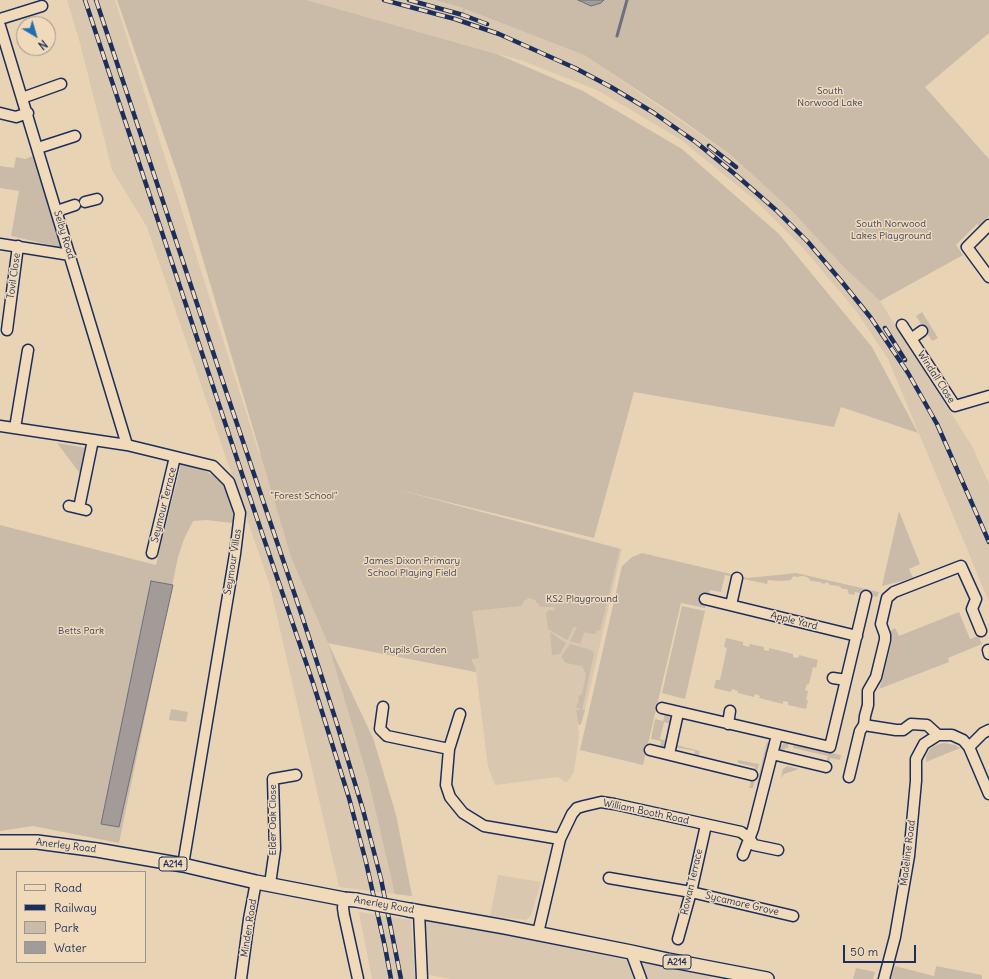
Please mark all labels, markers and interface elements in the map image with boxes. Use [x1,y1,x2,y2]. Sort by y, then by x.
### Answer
north arrow [16,16,56,56]
text: N [35,37,50,53]
park label: South Norwood Lake [797,85,863,108]
street label: Selby Road [51,209,77,261]
park label: South Norwood Lakes Playground [851,218,931,242]
street label: Tovil Close [5,252,23,300]
street label: Windall Close [915,349,957,405]
street label: Seymour Terrace [149,466,179,544]
park label: "Forest School" [270,490,338,502]
street label: Seymour Villas [222,528,244,596]
park label: James Dixon Primary School Playing Field [364,555,460,578]
park label: KS2 Playground [546,593,618,605]
street label: Apple Yard [769,609,819,633]
park label: Betts Park [58,625,104,637]
park label: Pupils Garden [384,644,446,656]
street label: Elder Oak Close [267,784,279,856]
street label: William Booth Road [602,797,690,827]
street label: Madeline Road [898,819,918,887]
street label: Anerley Road [35,836,97,856]
street label: Rowan Terrace [679,848,705,916]
road number: A214 [159,857,187,871]
legend [16,871,146,963]
text: Road [54,880,82,895]
street label: Sycamore Grove [704,890,780,918]
street label: Anerley Road [353,894,415,916]
street label: Minden Road [238,898,260,958]
text: Railway [54,900,97,915]
text: Park [54,920,79,935]
scale bar [845,937,918,963]
text: Water [54,940,87,955]
text: 50 m [850,944,878,959]
road number: A214 [663,955,691,969]

